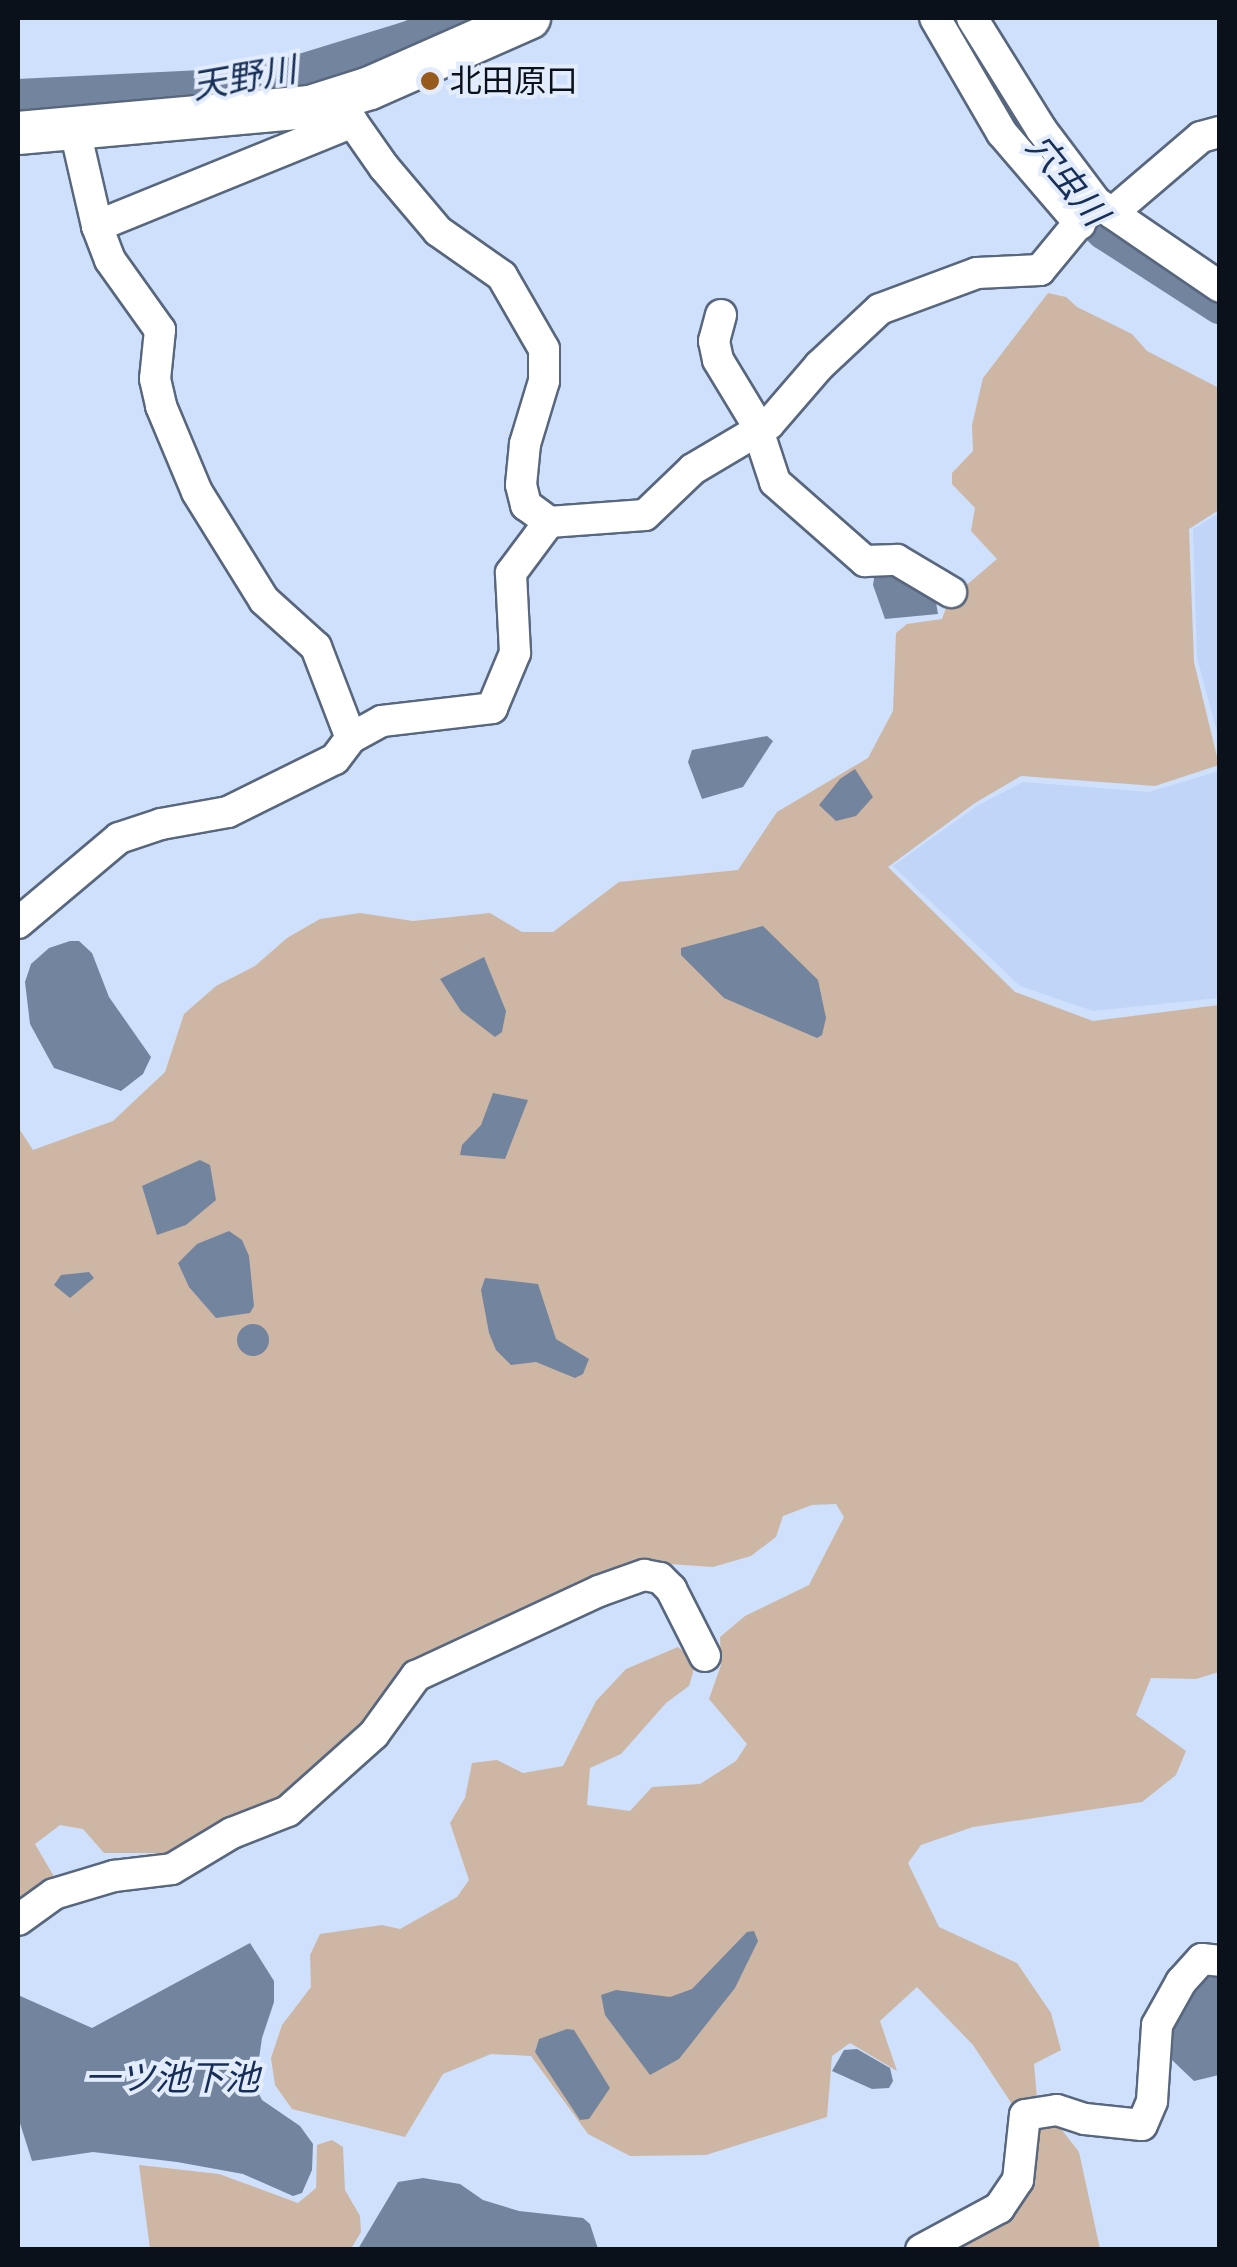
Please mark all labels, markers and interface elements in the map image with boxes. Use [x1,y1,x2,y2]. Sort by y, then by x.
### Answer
water label: 天野川 [189,48,299,108]
place label: 北田原口 [450,62,578,100]
marker: 北田原口 [419,70,441,92]
water label: 穴虫川 [1018,126,1116,234]
water label: 一ツ池下池 [85,2057,259,2099]

